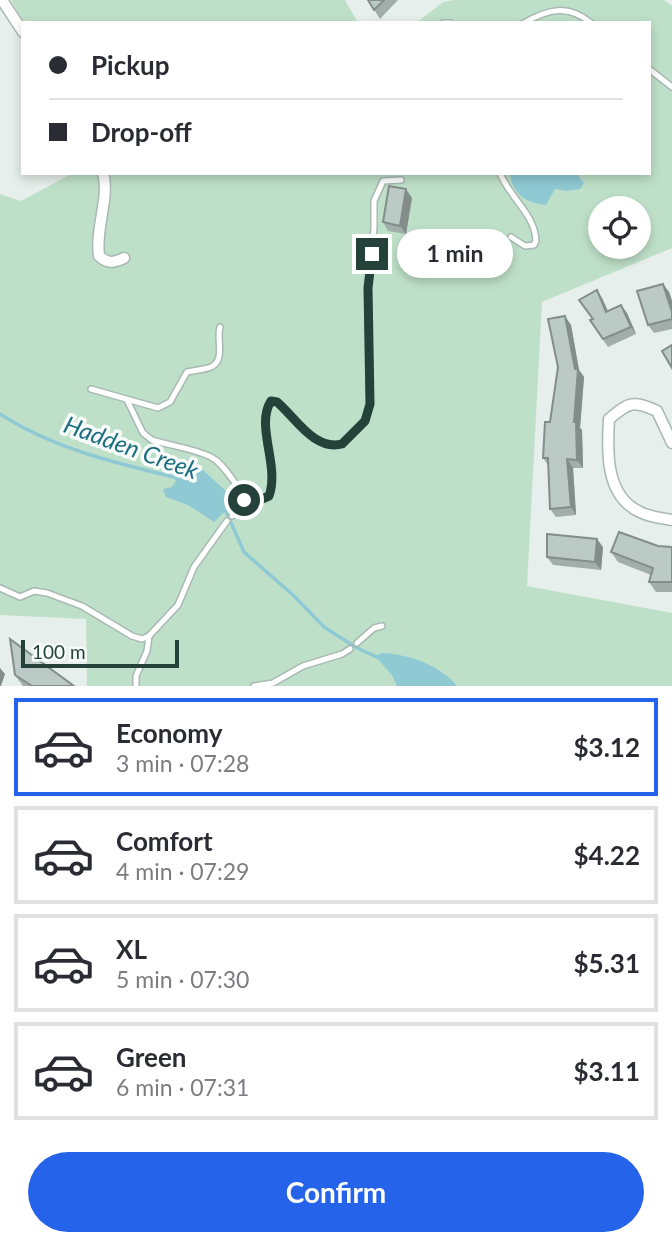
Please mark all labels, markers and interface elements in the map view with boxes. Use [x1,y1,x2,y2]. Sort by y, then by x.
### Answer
text: Pickup [91,49,170,81]
text: Drop-off [91,116,192,148]
map controls [588,196,651,259]
button: locate [588,196,651,259]
callout: 1 min [396,230,512,278]
route end [356,238,388,270]
text: 1 min [426,239,484,267]
water label: Hadden Creek [60,409,203,485]
route start [228,484,260,516]
scale bar [21,637,178,669]
text: 100 m [32,640,86,663]
icon: car [32,716,95,779]
text: Economy [116,717,222,749]
text: $3.12 [574,731,640,763]
text: 3 min · 07:28 [116,749,249,777]
icon: car [32,824,95,887]
text: Comfort [116,825,213,857]
text: $4.22 [574,839,640,871]
text: 4 min · 07:29 [116,857,249,885]
icon: car [32,932,95,995]
text: XL [116,933,147,965]
text: $5.31 [574,947,640,979]
text: 5 min · 07:30 [116,965,249,993]
icon: car [32,1040,95,1103]
text: Green [116,1041,186,1073]
text: $3.11 [574,1055,640,1087]
text: 6 min · 07:31 [116,1073,249,1101]
button: Confirm [28,1152,644,1232]

